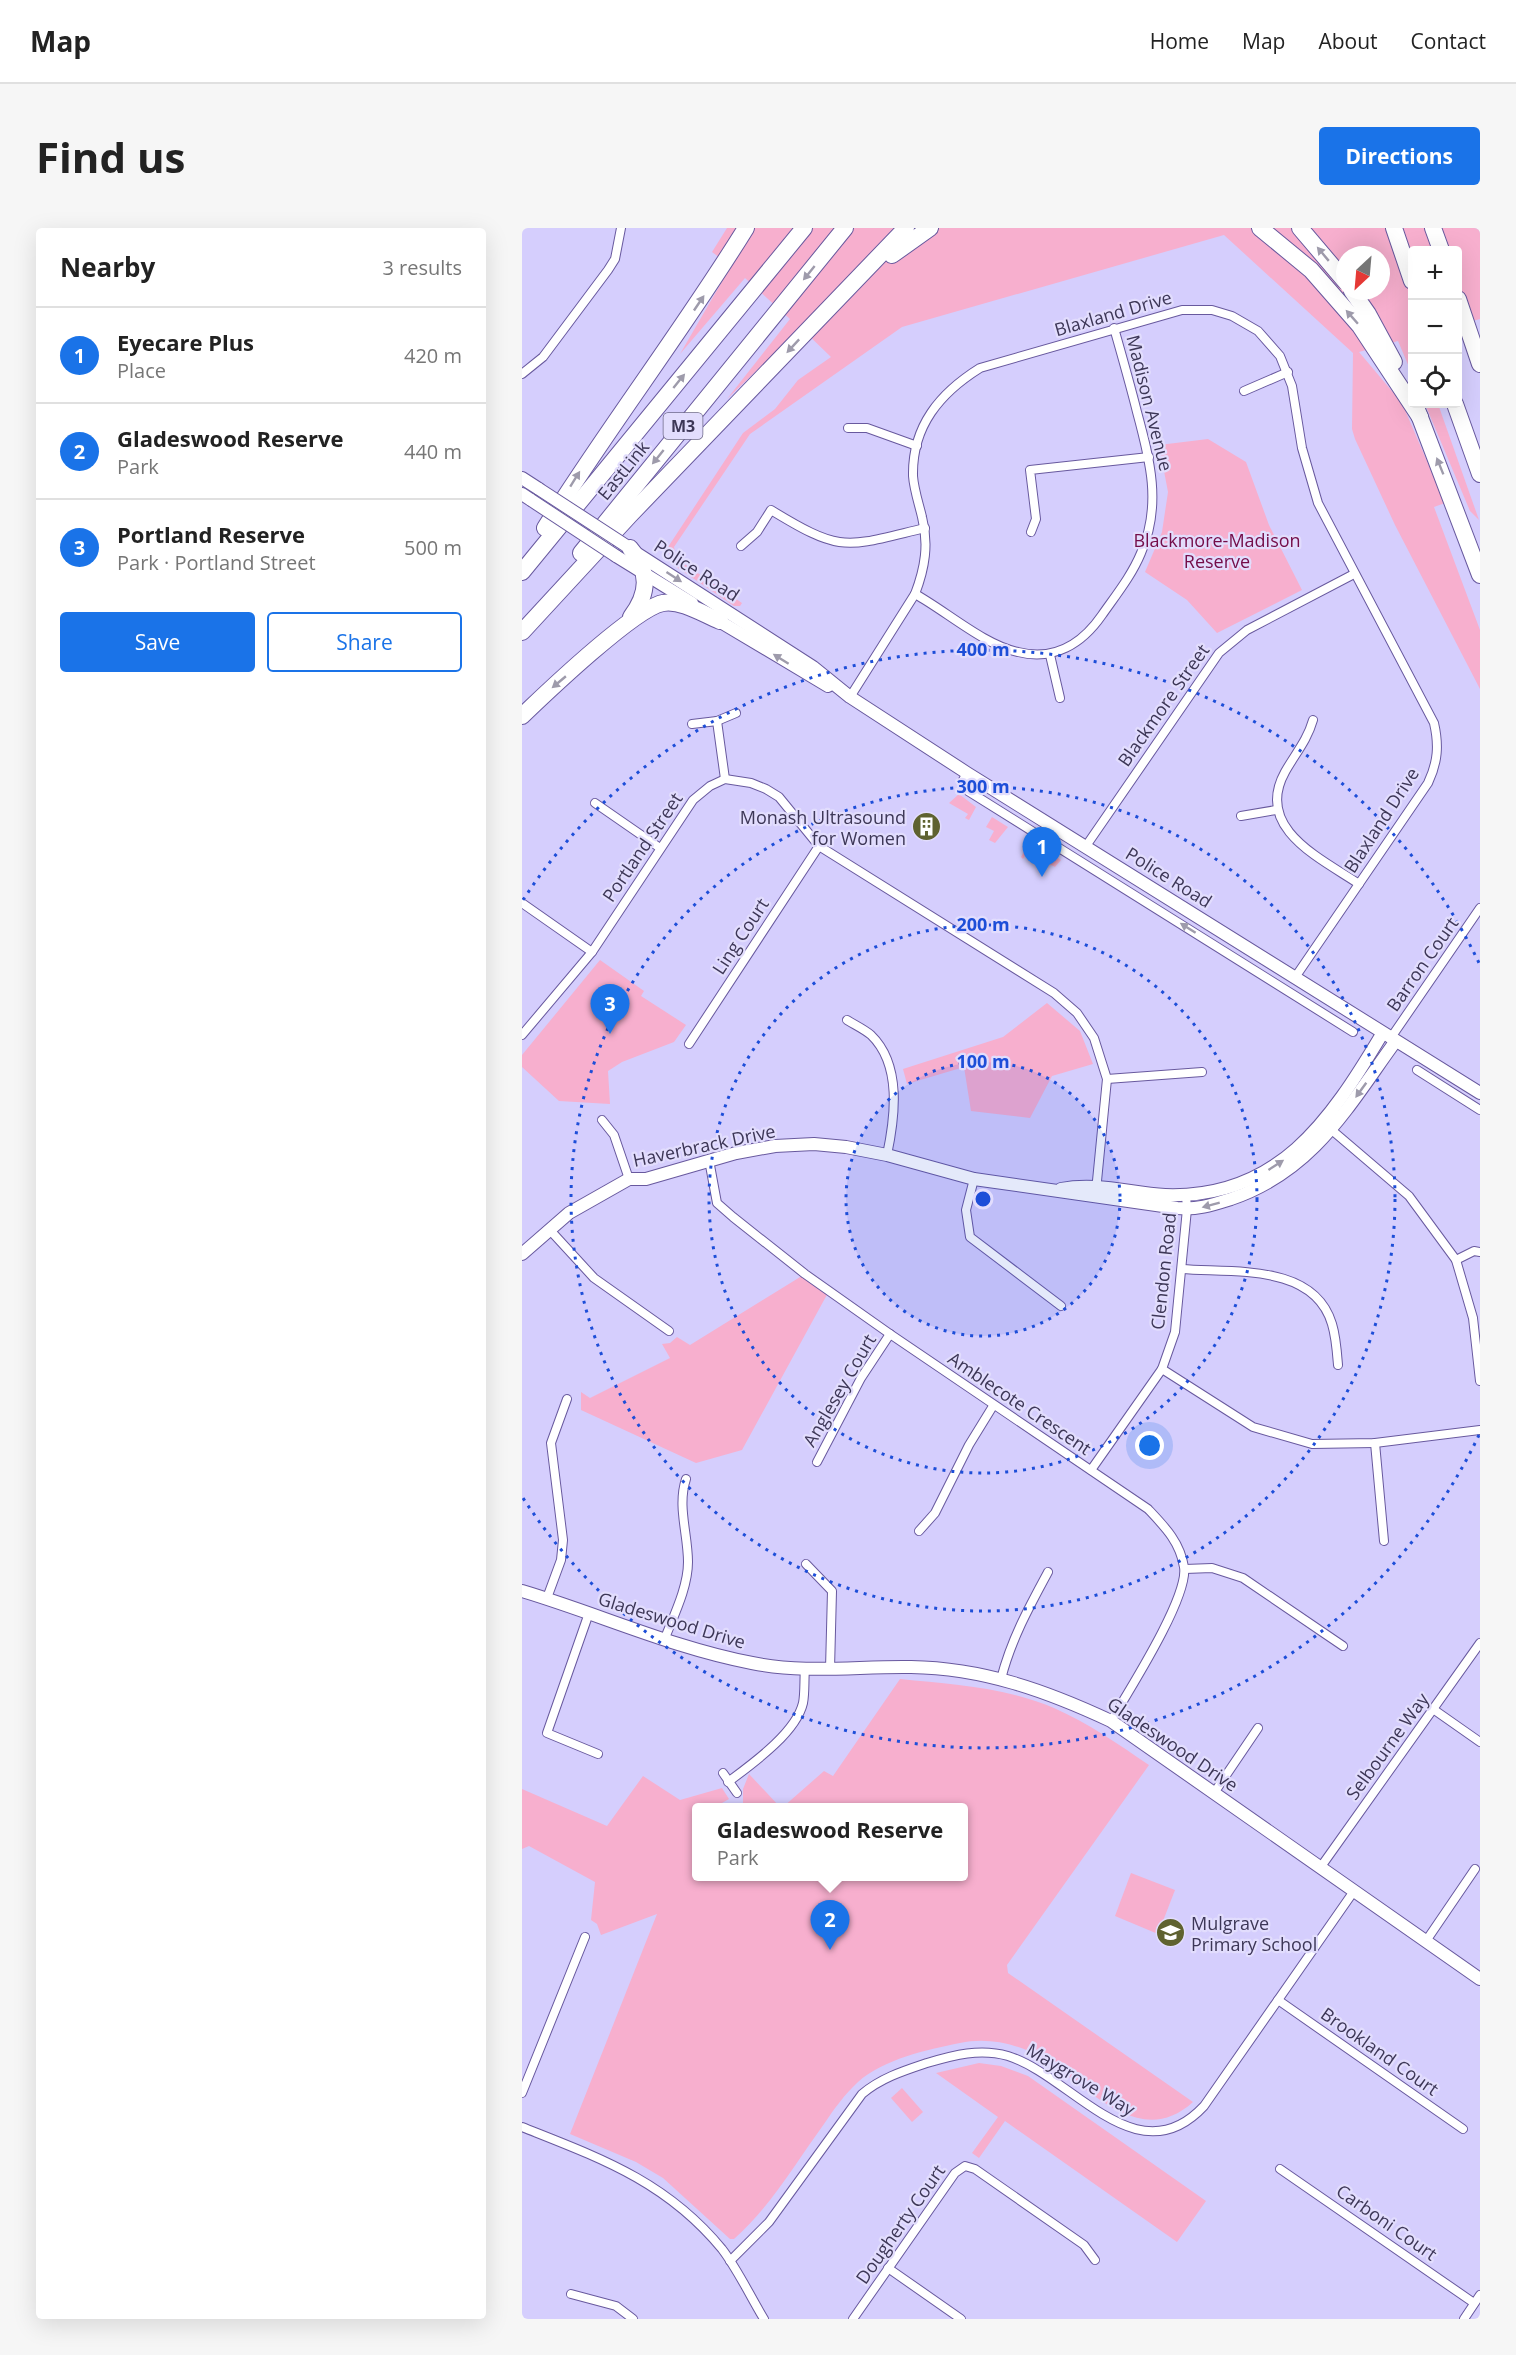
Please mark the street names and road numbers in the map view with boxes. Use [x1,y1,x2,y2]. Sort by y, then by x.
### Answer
street label: Blaxland Drive [1052,285,1174,341]
street label: Madison Avenue [1121,332,1179,474]
road number: M3 [664,413,702,439]
street label: EastLink [592,435,655,505]
street label: Police Road [650,533,744,607]
street label: Blackmore Street [1112,639,1214,771]
street label: Blaxland Drive [1338,763,1424,877]
street label: Portland Street [597,788,687,906]
street label: Police Road [1121,841,1217,913]
street label: Ling Court [706,893,774,979]
street label: Barron Court [1381,912,1463,1016]
street label: Haverbrack Drive [631,1118,777,1172]
street label: Clendon Road [1145,1211,1181,1331]
street label: Anglesey Court [797,1329,881,1451]
street label: Amblecote Crescent [944,1346,1096,1460]
street label: Gladeswood Drive [595,1586,749,1654]
street label: Selbourne Way [1340,1687,1434,1804]
street label: Gladeswood Drive [1103,1691,1243,1797]
street label: Brookland Court [1316,2001,1444,2101]
street label: Maygrove Way [1022,2037,1141,2121]
street label: Dougherty Court [850,2160,950,2288]
street label: Carboni Court [1332,2178,1442,2266]

